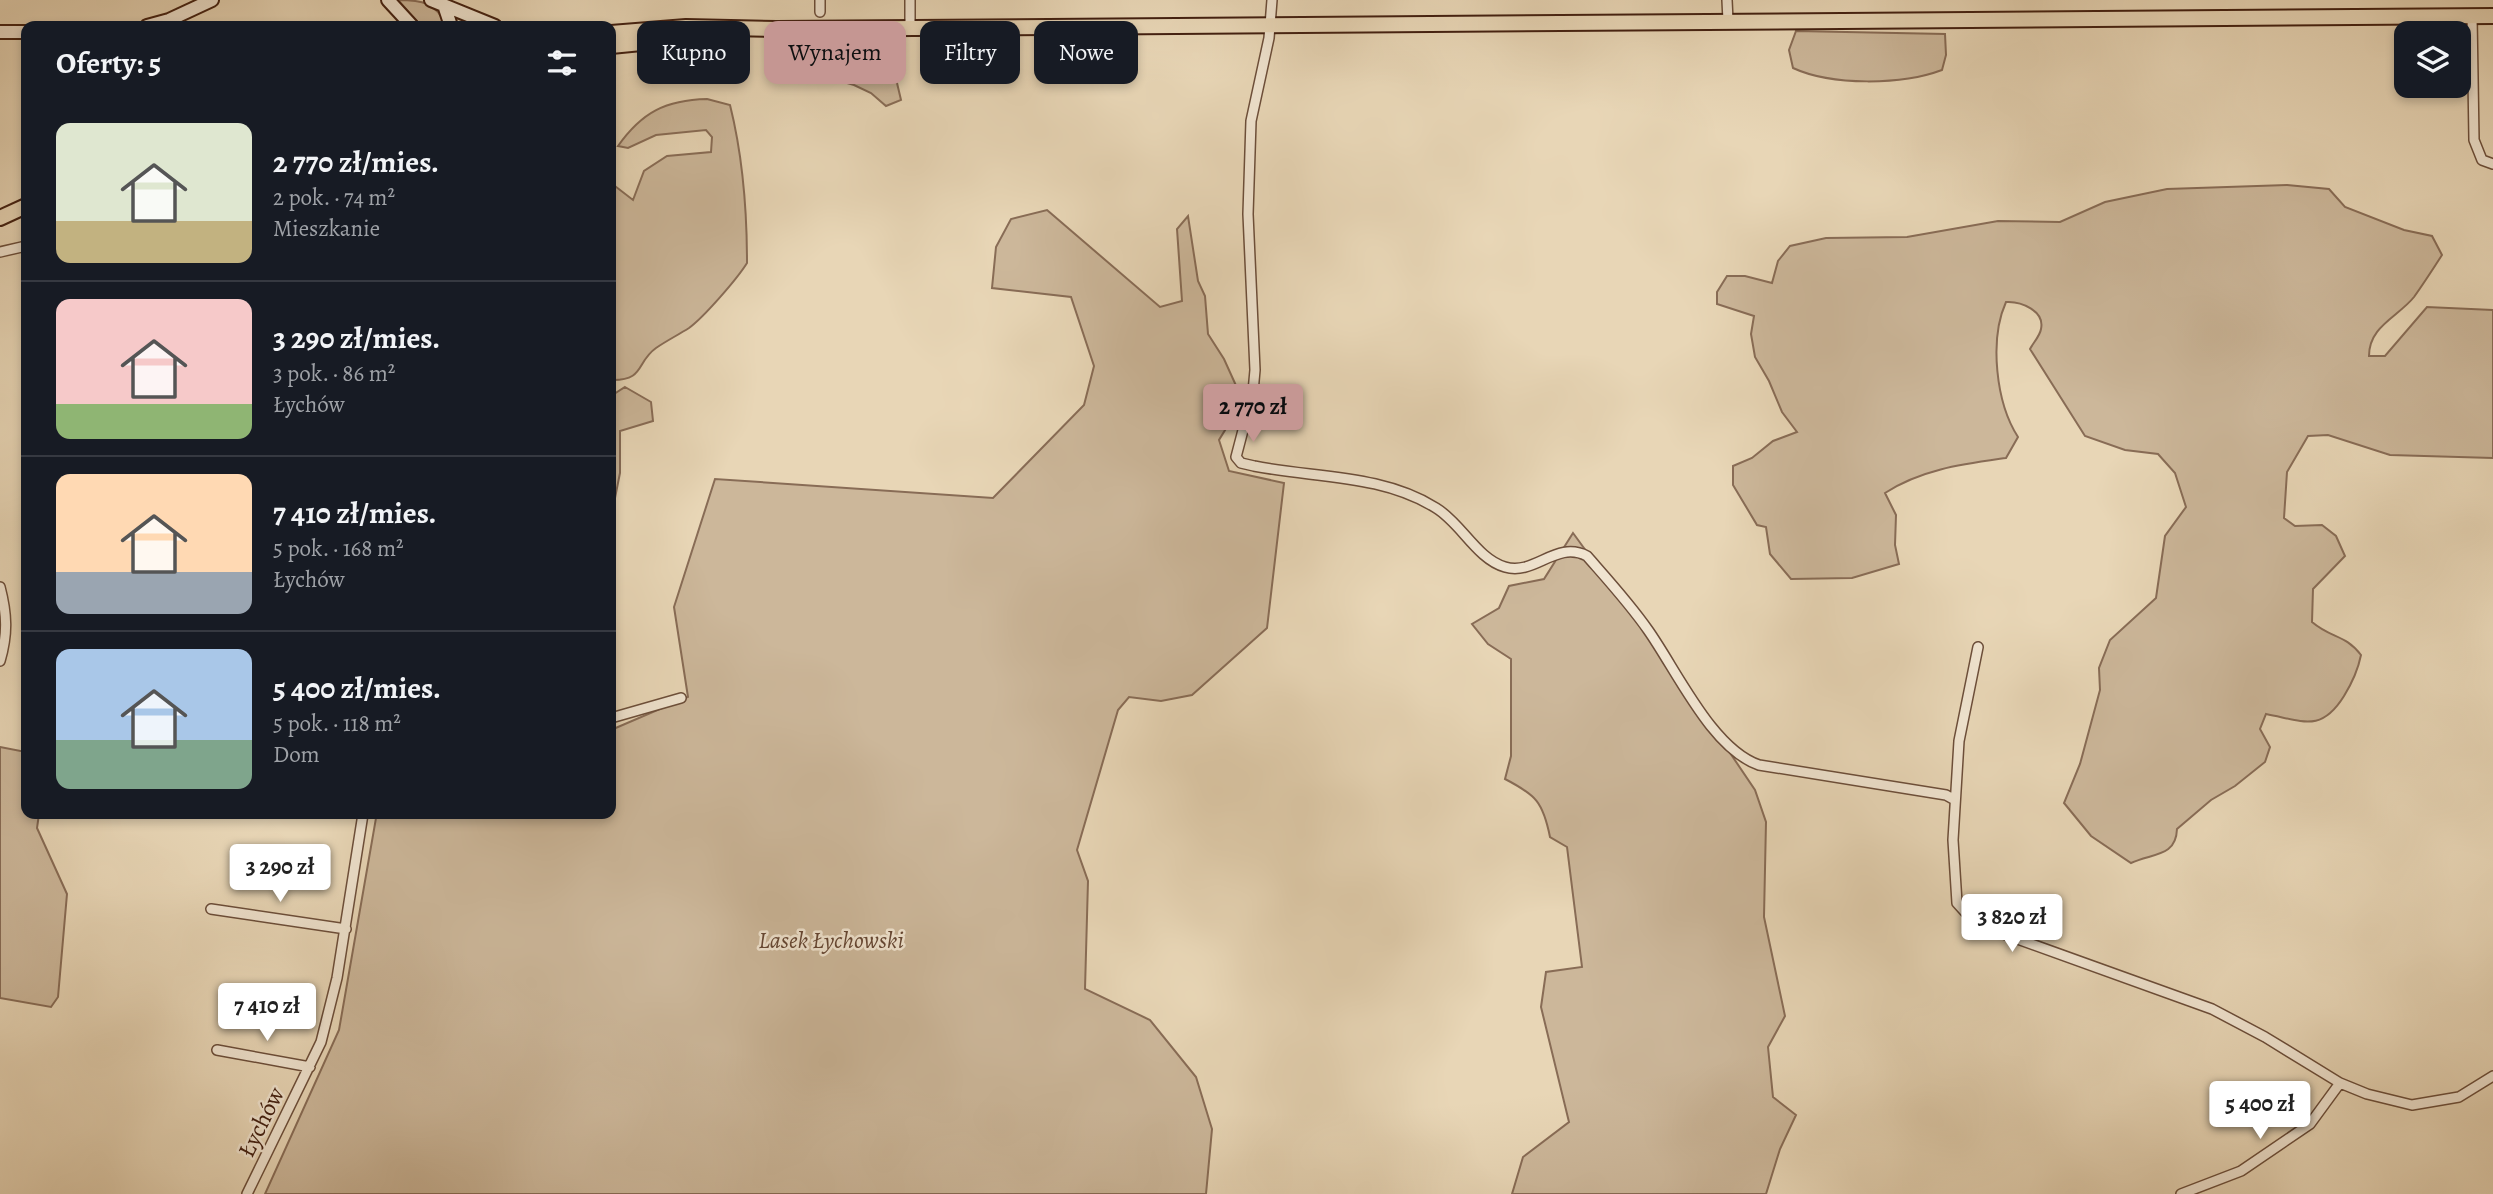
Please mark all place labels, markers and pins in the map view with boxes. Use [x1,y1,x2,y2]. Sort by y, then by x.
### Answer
pin: 2 770 zł [1181,384,1325,444]
pin: 3 290 zł [208,844,352,904]
pin: 3 820 zł [1940,894,2084,954]
pin: 7 410 zł [195,984,339,1043]
pin: 5 400 zł [2188,1082,2332,1141]

